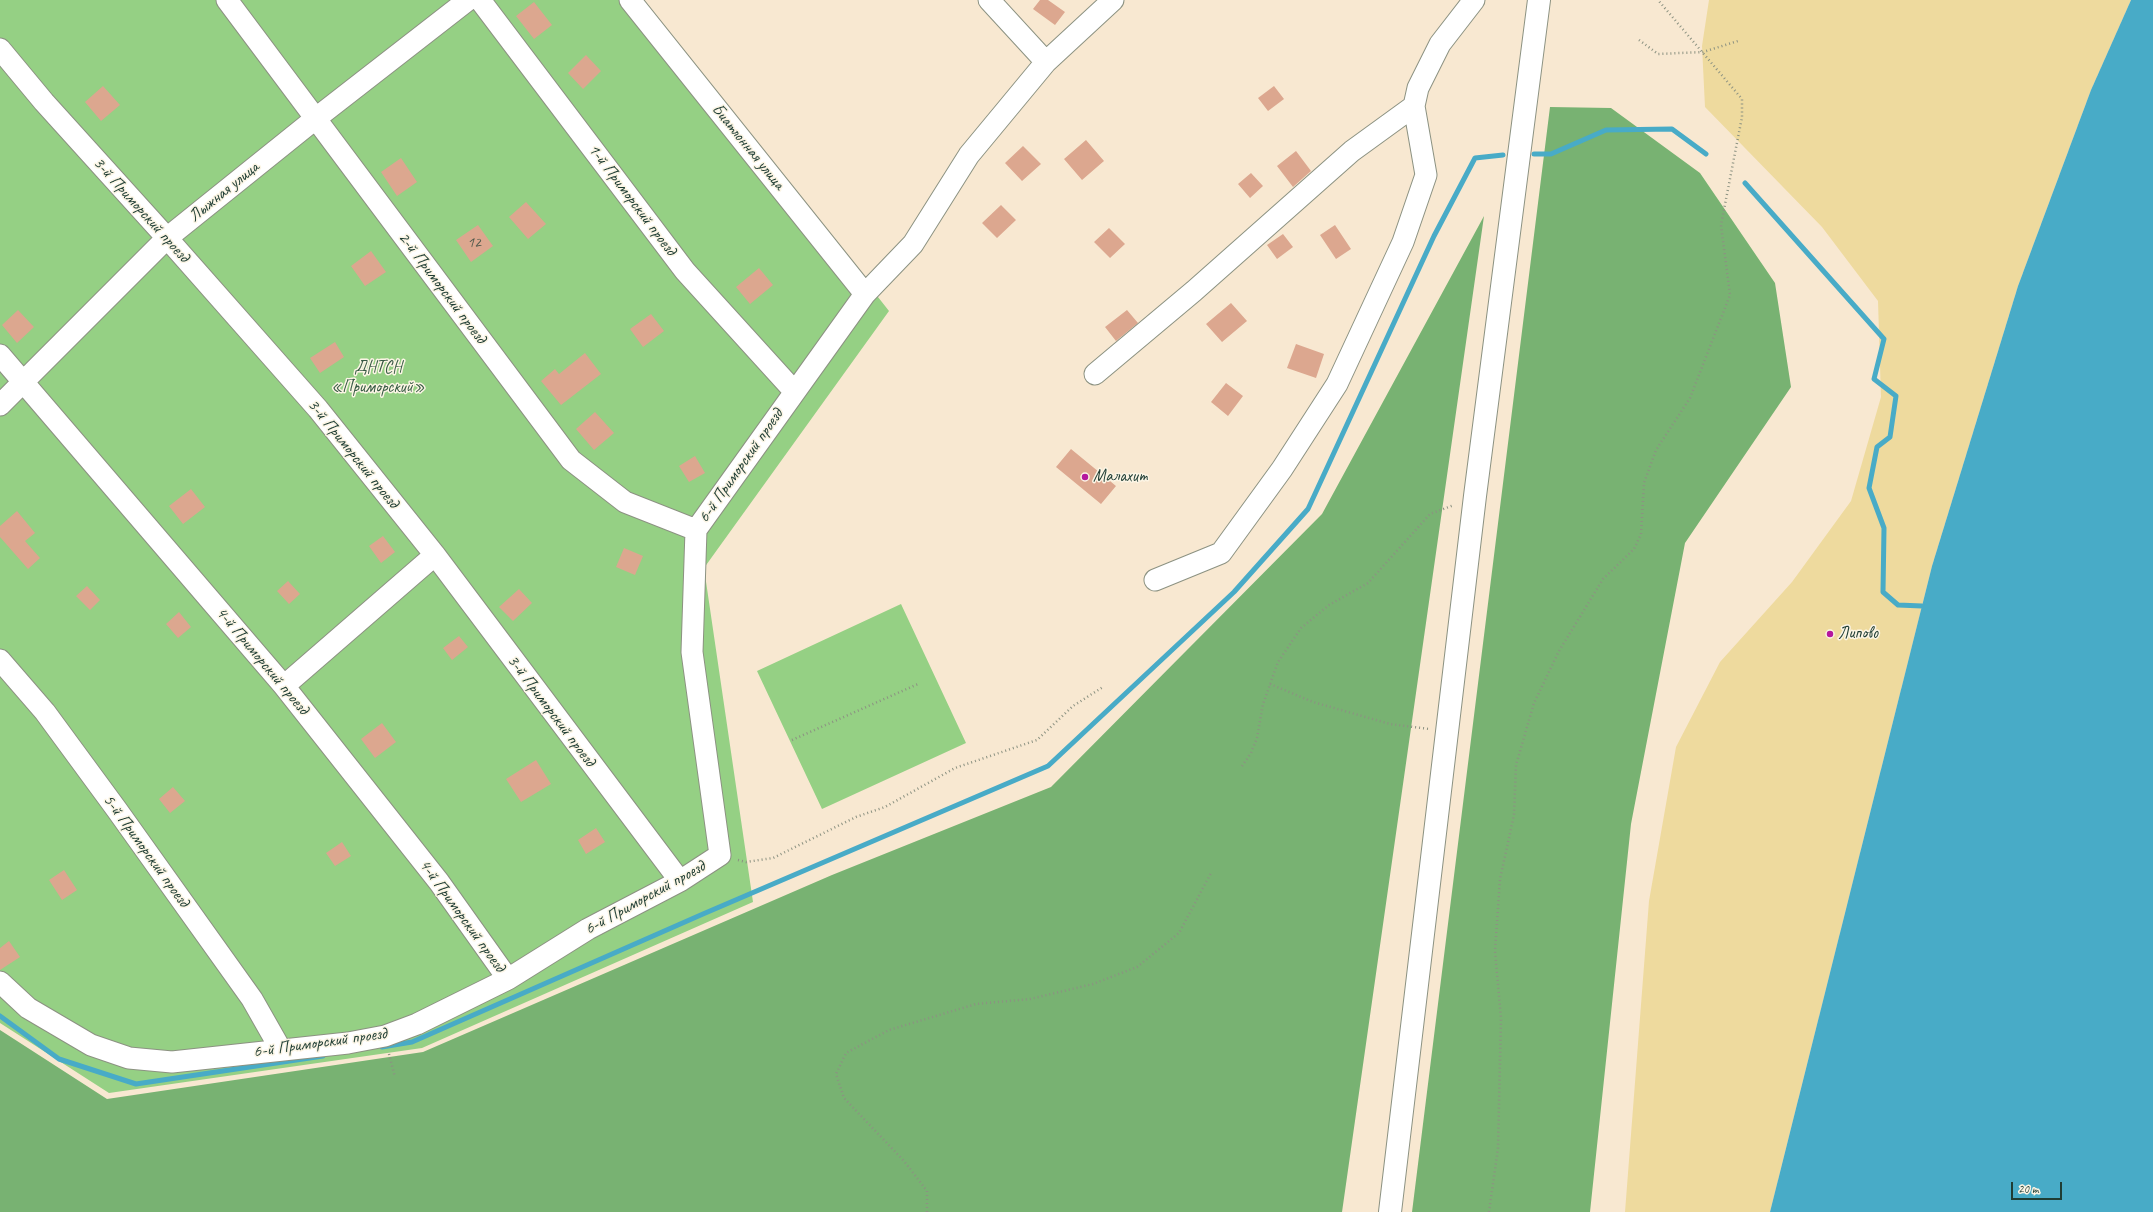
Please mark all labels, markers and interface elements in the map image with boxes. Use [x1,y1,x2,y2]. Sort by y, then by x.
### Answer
street label: Биатлонная улица [707,100,789,194]
street label: 1-й Приморский проезд [583,140,681,260]
street label: 3-й Приморский проезд [88,153,194,267]
street label: Лыжная улица [185,157,263,227]
street label: 2-й Приморский проезд [393,228,491,348]
house number: 12 [467,234,481,252]
park label: ДНТСН «Приморский» [331,358,425,398]
street label: 3-й Приморский проезд [303,395,403,513]
street label: 6-й Приморский проезд [694,405,788,527]
place label: Малахит [1093,467,1147,487]
marker: Малахит [1080,472,1090,482]
street label: 4-й Приморский проезд [211,603,313,719]
place label: Липово [1838,624,1878,644]
marker: Липово [1825,629,1835,639]
street label: 3-й Приморский проезд [502,651,600,771]
street label: 5-й Приморский проезд [98,791,194,911]
street label: 4-й Приморский проезд [414,856,510,976]
street label: 6-й Приморский проезд [581,857,709,939]
street label: 6-й Приморский проезд [252,1024,388,1062]
scale bar [2013,1174,2064,1200]
text: 20 m [2018,1181,2038,1197]

